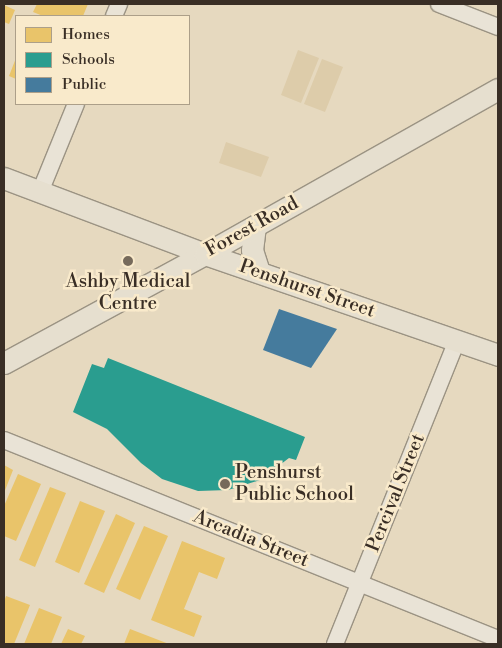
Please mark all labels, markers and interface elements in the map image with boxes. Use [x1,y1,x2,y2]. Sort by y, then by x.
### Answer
legend [15,15,190,105]
text: Homes [62,25,110,44]
text: Schools [62,50,115,69]
text: Public [62,75,106,94]
street label: Forest Road [202,192,302,262]
marker: Ashby Medical Centre [121,254,135,268]
street label: Penshurst Street [236,255,378,323]
place label: Ashby Medical Centre [66,271,190,315]
street label: Percival Street [362,431,430,555]
place label: Penshurst Public School [235,462,354,506]
marker: Penshurst Public School [219,478,231,490]
street label: Arcadia Street [190,506,312,572]

